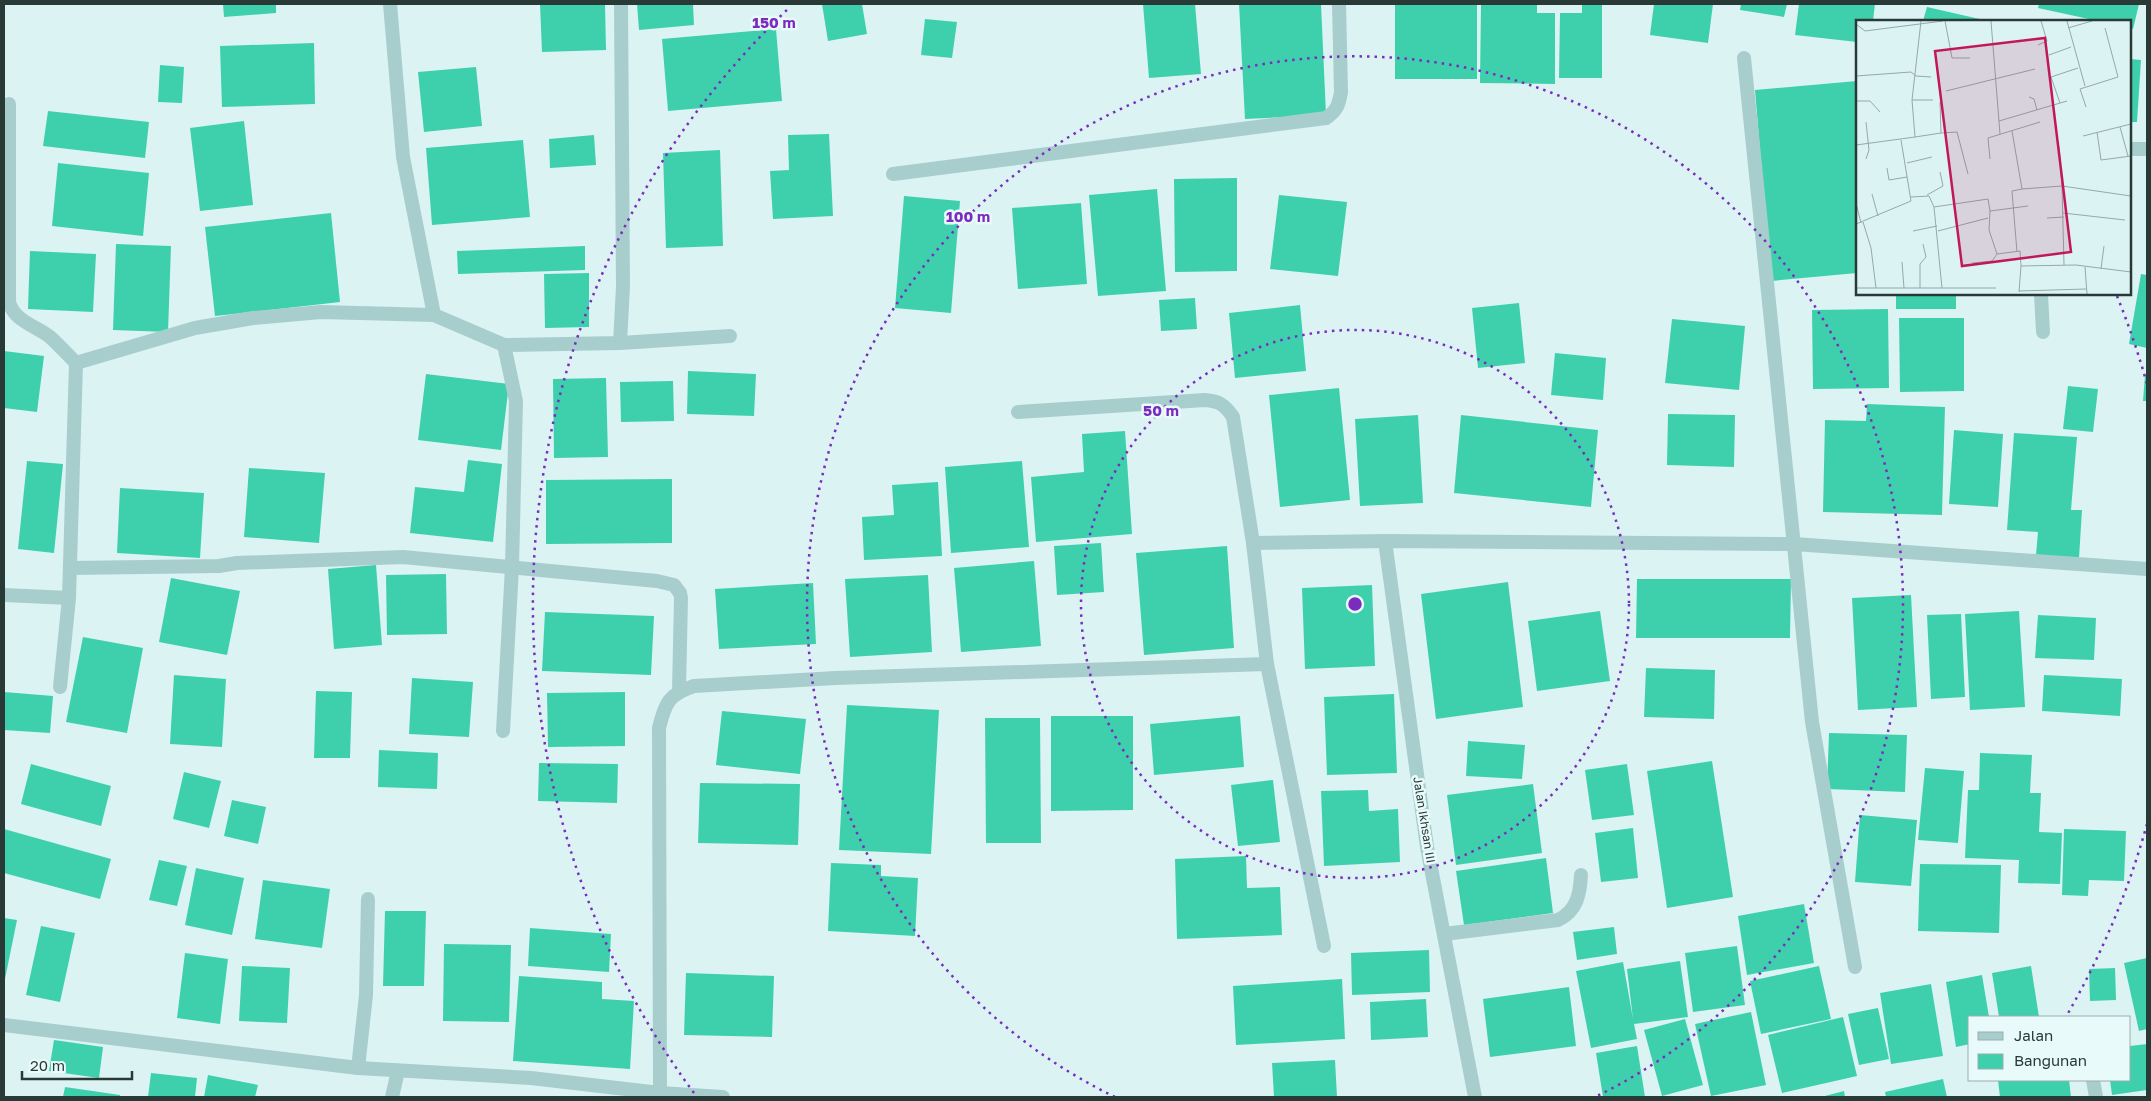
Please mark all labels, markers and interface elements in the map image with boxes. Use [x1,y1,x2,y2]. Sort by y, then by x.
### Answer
text: 150 m [752,13,796,31]
inset map [1856,20,2131,295]
text: 100 m [946,207,990,225]
text: 50 m [1143,401,1179,419]
centre of rings [1346,595,1364,613]
street label: Jalan Ikhsan III [1410,776,1439,864]
legend [1968,1016,2131,1081]
text: Jalan [2014,1026,2053,1044]
scale bar [22,1048,132,1080]
text: Bangunan [2014,1051,2087,1069]
text: 20 m [30,1056,65,1074]

